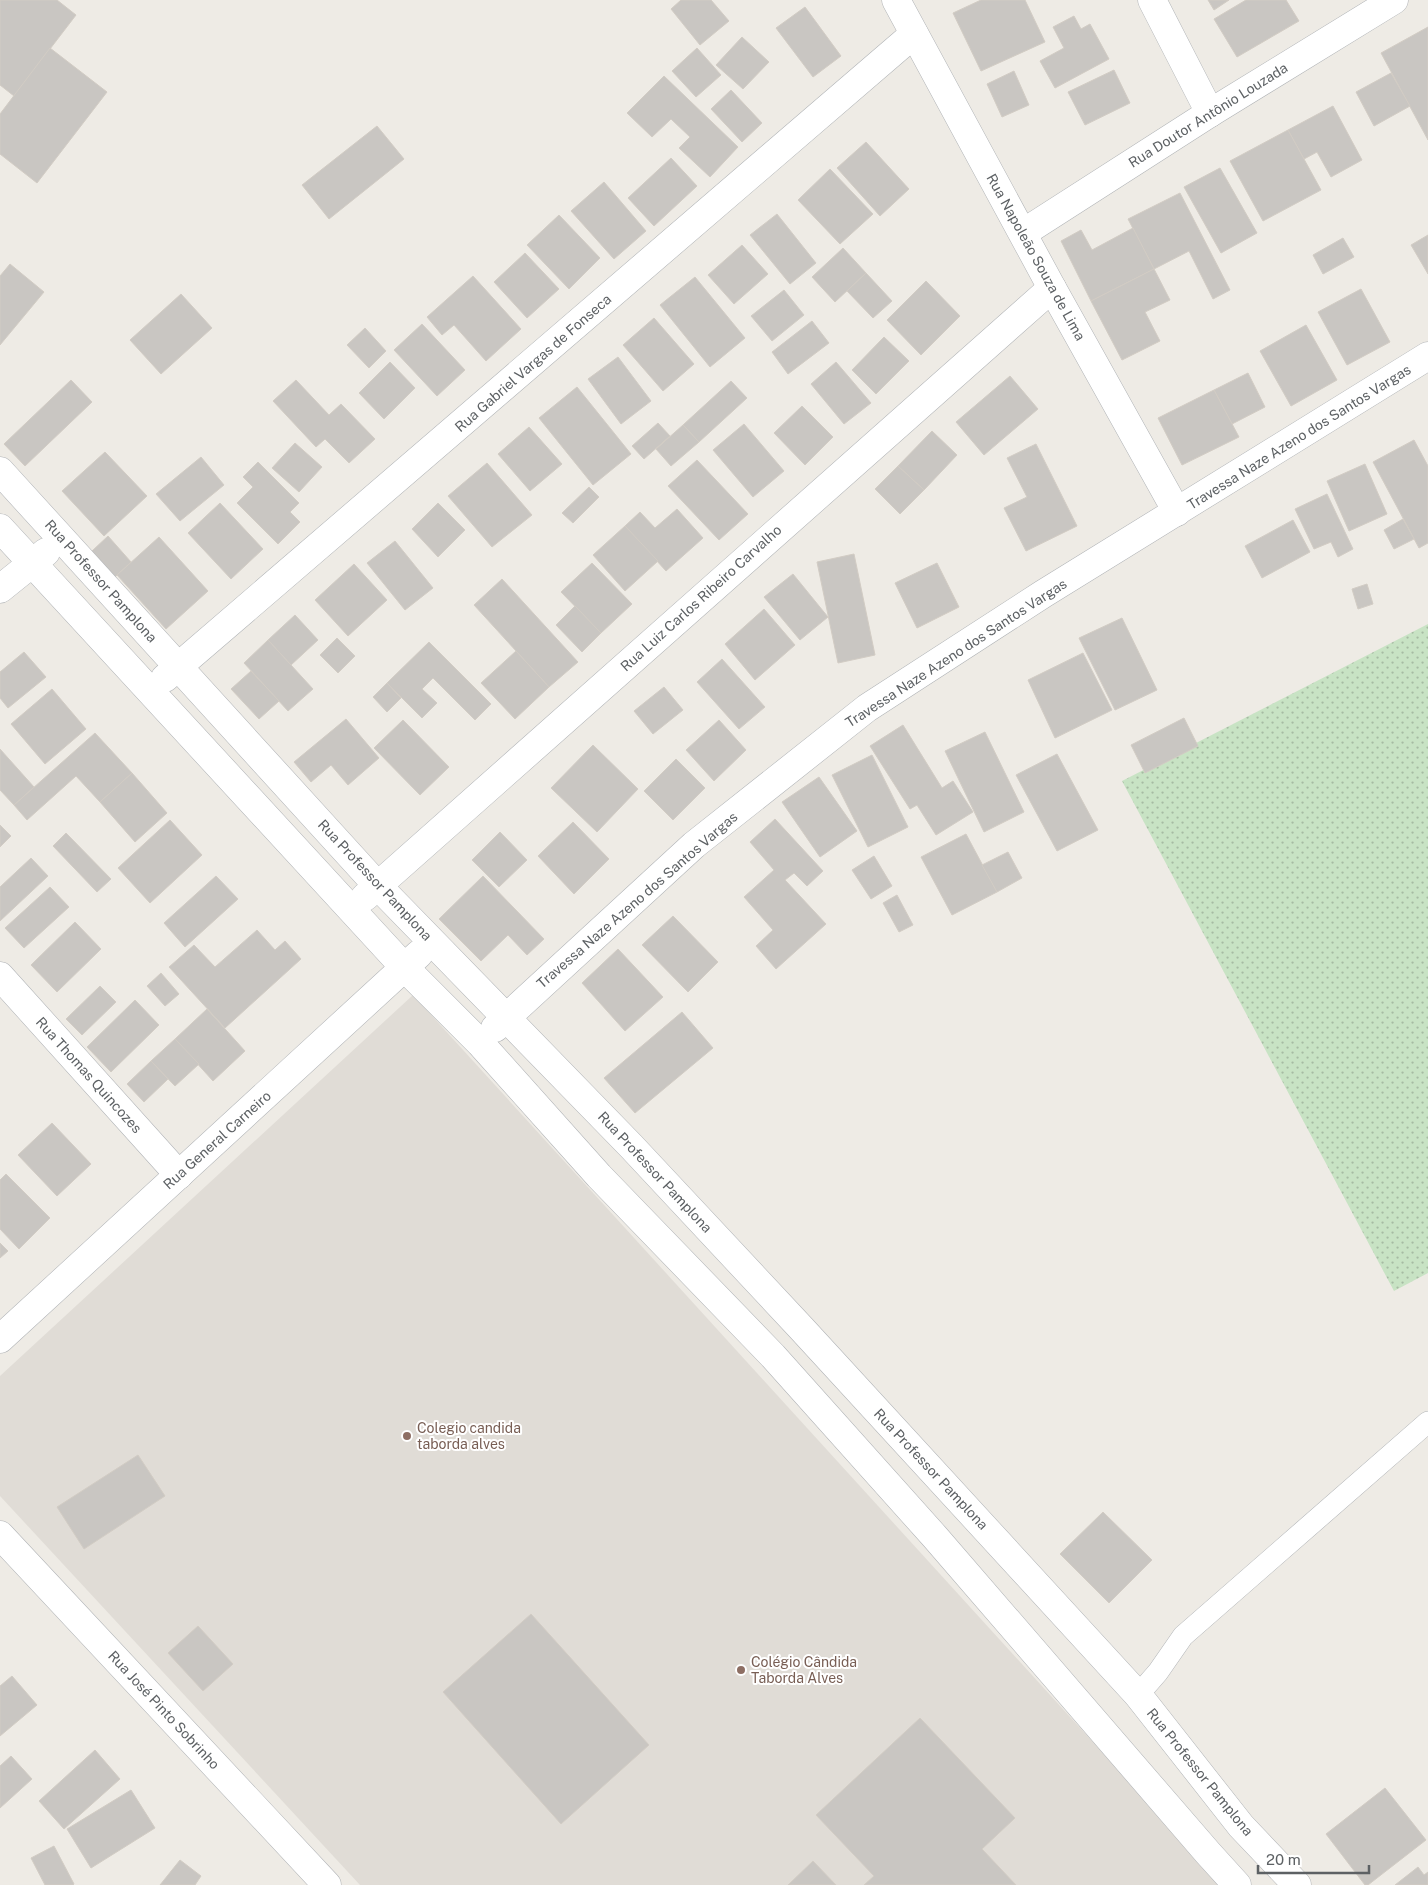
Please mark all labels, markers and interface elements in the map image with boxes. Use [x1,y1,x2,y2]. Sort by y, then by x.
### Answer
street label: Rua Doutor Antônio Louzada [1126,59,1290,171]
street label: Rua Napoleão Souza de Lima [983,171,1089,343]
street label: Rua Gabriel Vargas de Fonseca [452,291,614,435]
street label: Travessa Naze Azeno dos Santos Vargas [1184,361,1414,513]
street label: Rua Professor Pamplona [42,516,160,646]
street label: Rua Luiz Carlos Ribeiro Carvalho [617,522,785,674]
street label: Travessa Naze Azeno dos Santos Vargas [842,575,1070,731]
street label: Travessa Naze Azeno dos Santos Vargas [533,809,741,991]
street label: Rua Professor Pamplona [315,816,435,944]
street label: Rua Thomas Quincozes [33,1014,145,1136]
street label: Rua General Carneiro [160,1087,274,1192]
street label: Rua Professor Pamplona [595,1108,715,1236]
street label: Rua Professor Pamplona [871,1405,991,1533]
place label: Colegio candida taborda alves [417,1420,521,1452]
marker: Colegio candida taborda alves [401,1430,413,1442]
street label: Rua José Pinto Sobrinho [105,1648,223,1772]
place label: Colégio Cândida Taborda Alves [751,1654,857,1686]
marker: Colégio Cândida Taborda Alves [735,1664,747,1676]
street label: Rua Professor Pamplona [1144,1705,1256,1839]
scale bar [1258,1842,1369,1874]
text: 20 m [1266,1851,1301,1868]

